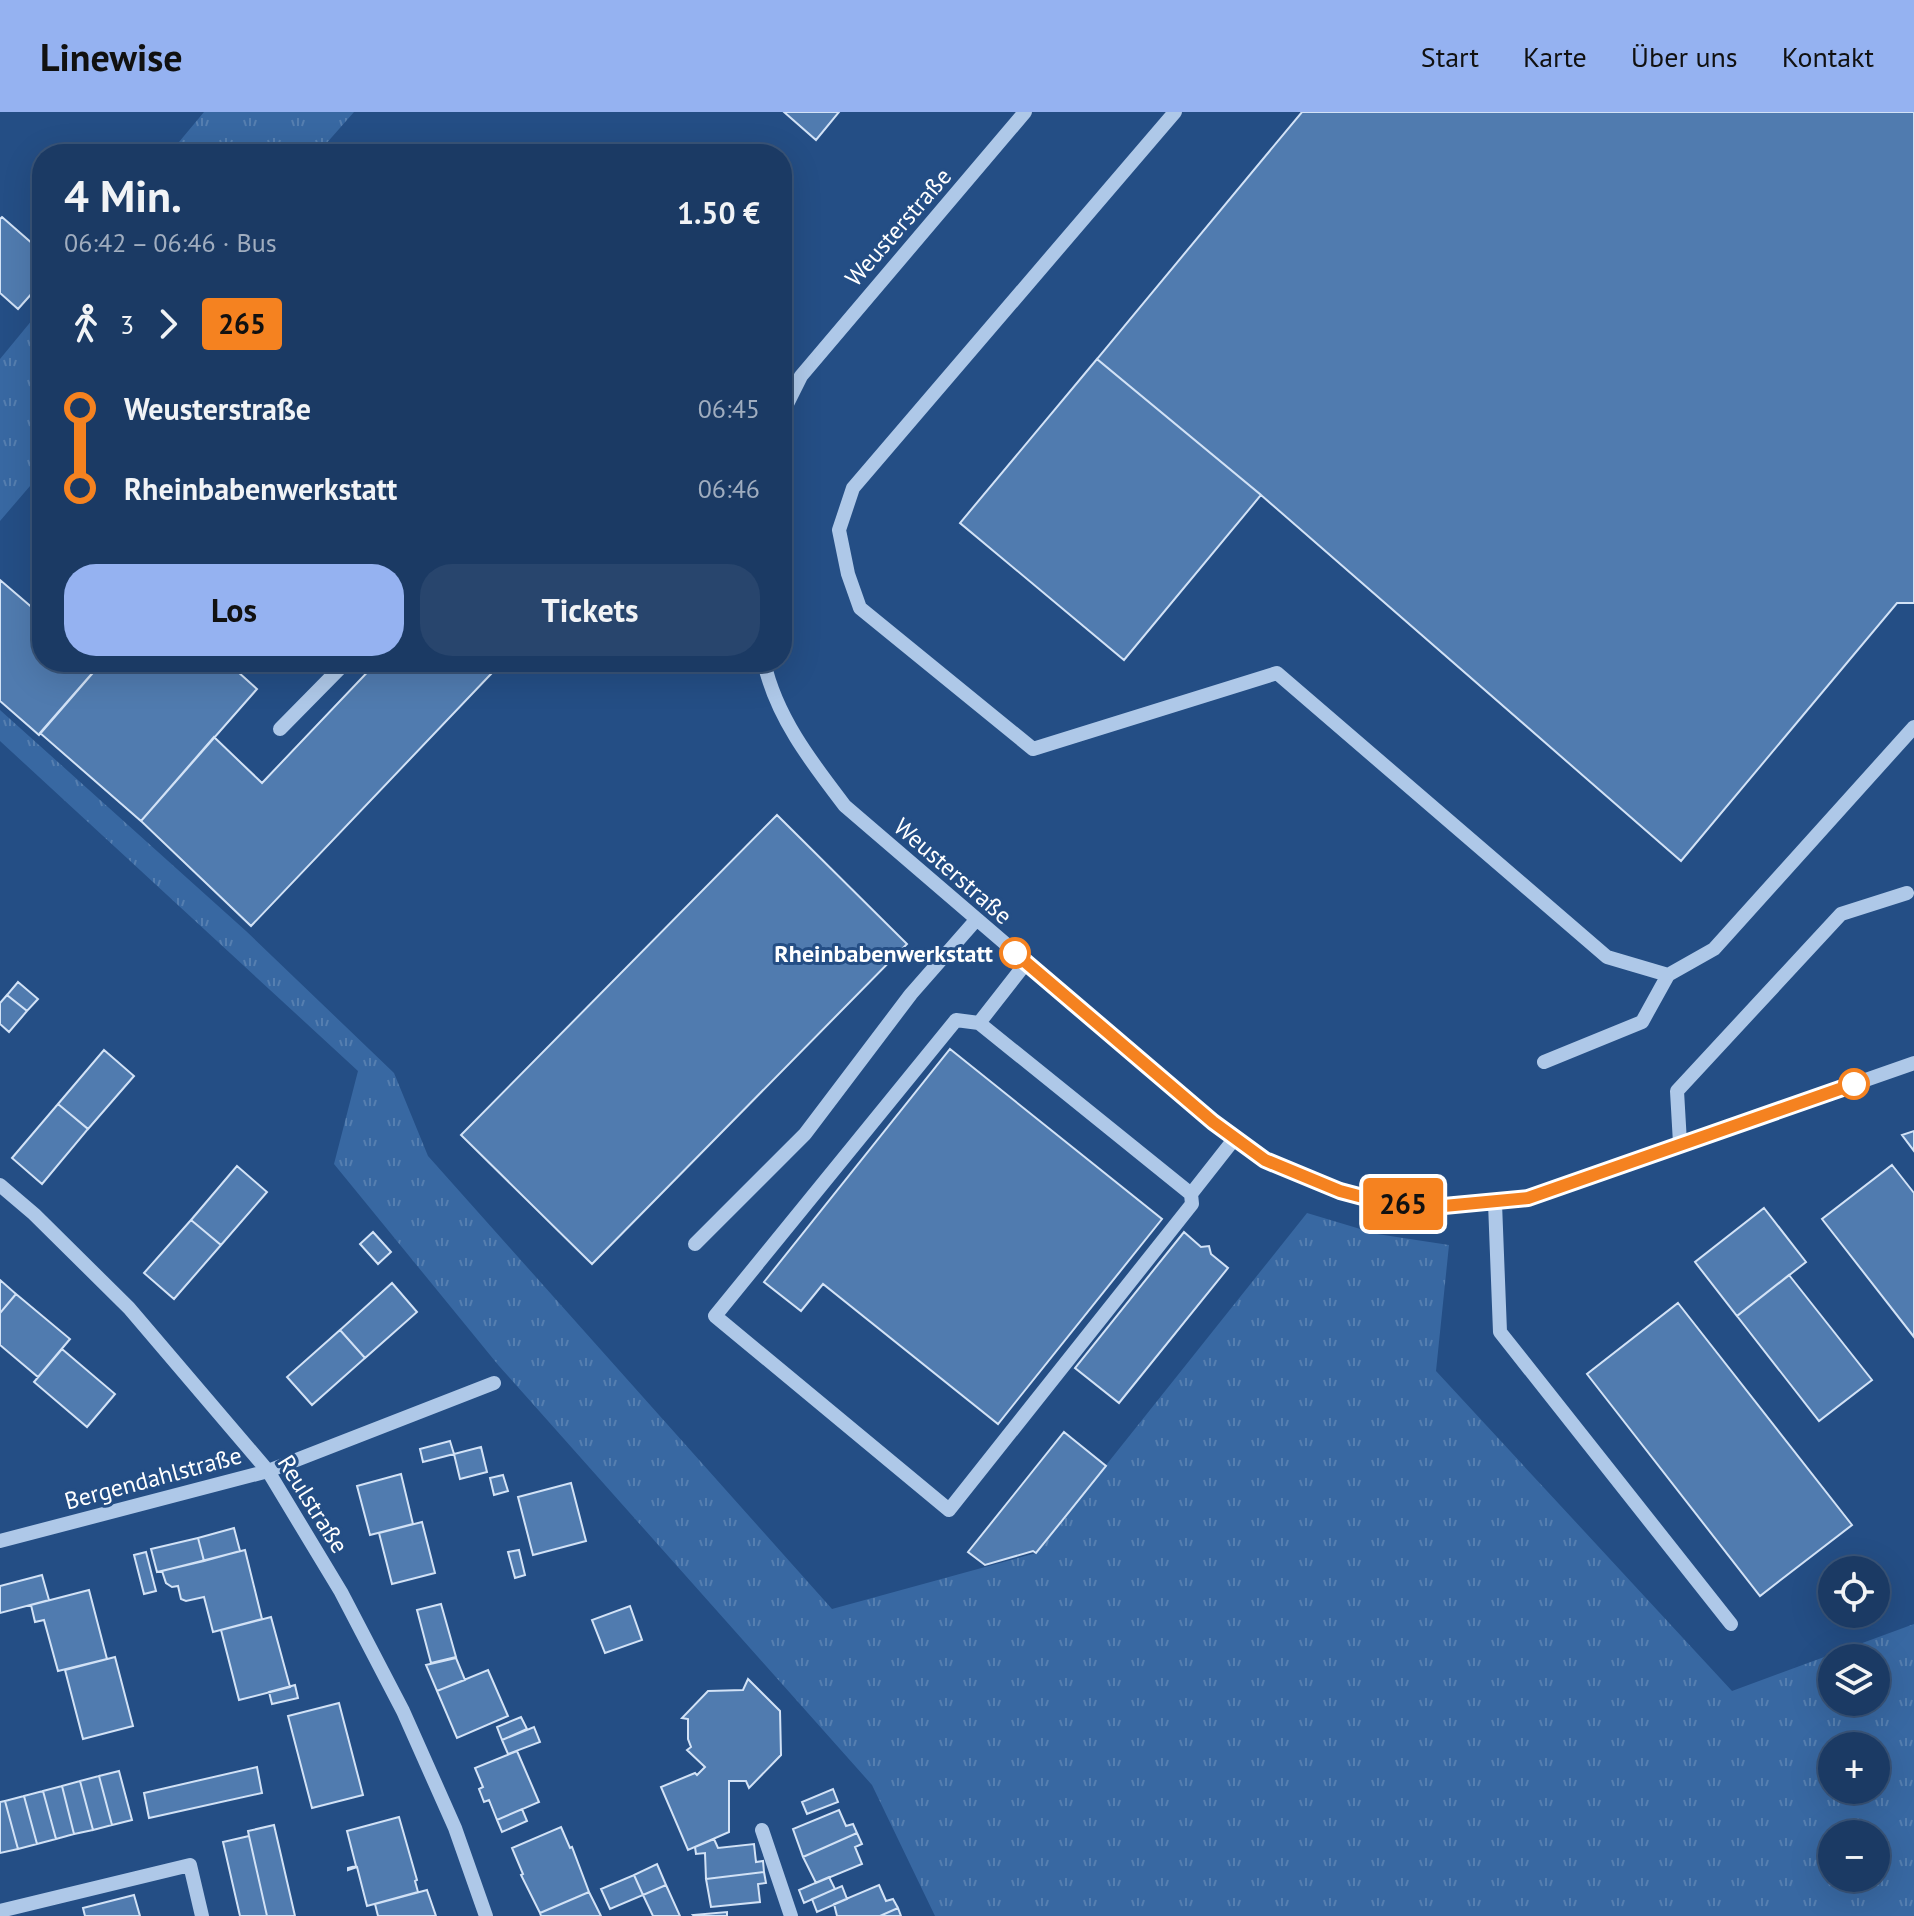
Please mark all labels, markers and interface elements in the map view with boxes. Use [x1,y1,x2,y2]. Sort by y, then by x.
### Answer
text: Linewise [40,32,183,81]
text: Start [1421,38,1479,75]
text: Karte [1523,38,1587,75]
text: Über uns [1631,38,1738,75]
text: Kontakt [1782,38,1874,75]
street label: Weusterstraße [838,161,958,293]
text: 4 Min. [64,167,182,224]
text: 1.50 € [677,193,760,232]
text: 06:42 – 06:46 · Bus [64,226,277,259]
icon: walk [64,302,108,346]
icon: forward [146,302,190,346]
text: 265 [218,305,266,342]
text: 3 [120,308,134,341]
text: Weusterstraße [124,389,311,428]
text: 06:45 [698,392,760,425]
text: Rheinbabenwerkstatt [124,469,397,508]
text: 06:46 [698,472,760,505]
button: Los [64,564,404,656]
button: Tickets [420,564,760,656]
street label: Weusterstraße [887,811,1019,931]
place label: Rheinbabenwerkstatt [774,938,994,969]
marker: Rheinbabenwerkstatt [1000,938,1030,968]
unlabelled marker [1839,1069,1869,1099]
line badge: 265 [1357,1178,1449,1230]
text: 265 [1379,1185,1427,1222]
street label: Bergendahlstraße [61,1439,245,1517]
street label: Reulstraße [271,1449,355,1559]
map controls [1818,1556,1890,1892]
button: locate [1818,1556,1890,1628]
button: layers [1818,1644,1890,1716]
button: + [1818,1732,1890,1804]
button: − [1818,1820,1890,1892]

